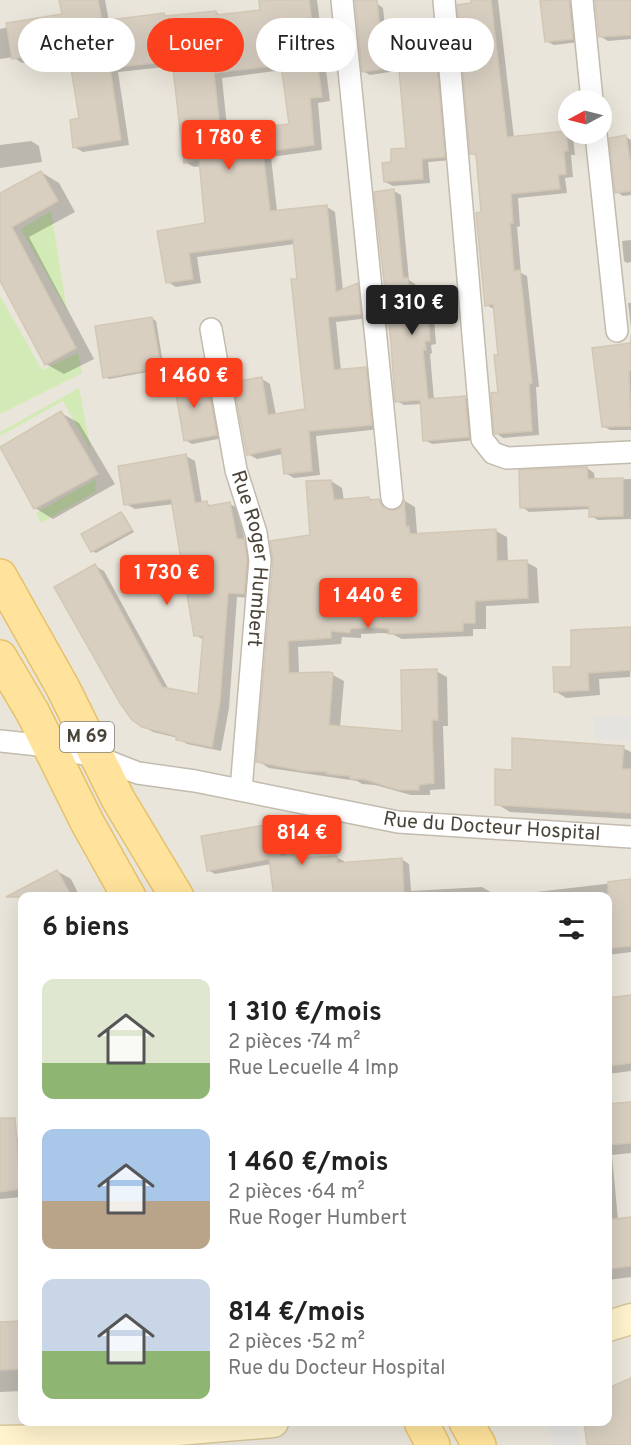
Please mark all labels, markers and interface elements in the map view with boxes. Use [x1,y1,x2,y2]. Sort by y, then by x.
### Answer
chip: Acheter [18,18,135,72]
chip: Louer [147,18,244,72]
chip: Filtres [256,18,356,72]
chip: Nouveau [368,18,494,72]
north arrow [558,90,612,144]
map controls [558,90,612,144]
pin: 1 780 € [174,120,284,171]
text: 1 780 € [196,126,262,152]
pin: 1 310 € [357,285,467,336]
text: 1 310 € [380,291,444,317]
pin: 1 460 € [139,358,249,409]
text: 1 460 € [160,364,229,390]
street label: Rue Roger Humbert [224,467,273,648]
pin: 1 730 € [112,555,222,606]
text: 1 730 € [134,561,200,587]
pin: 1 440 € [313,578,423,629]
text: 1 440 € [333,584,403,610]
road number: M 69 [60,722,114,752]
street label: Rue du Docteur Hospital [381,806,601,848]
pin: 814 € [260,815,344,866]
text: 814 € [276,821,328,847]
text: 6 biens [42,912,130,945]
icon: filters [555,912,588,945]
text: 1 310 €/mois [228,997,382,1030]
icon: home [90,1003,162,1075]
text: 2 pièces · 74 m² [228,1030,361,1056]
text: Rue Lecuelle 4 Imp [228,1056,399,1082]
text: 1 460 €/mois [228,1147,389,1180]
icon: home [90,1153,162,1225]
text: 2 pièces · 64 m² [228,1180,365,1206]
text: Rue Roger Humbert [228,1206,407,1232]
text: 814 €/mois [228,1297,365,1330]
icon: home [90,1303,162,1375]
text: 2 pièces · 52 m² [228,1330,365,1356]
text: Rue du Docteur Hospital [228,1356,445,1382]

